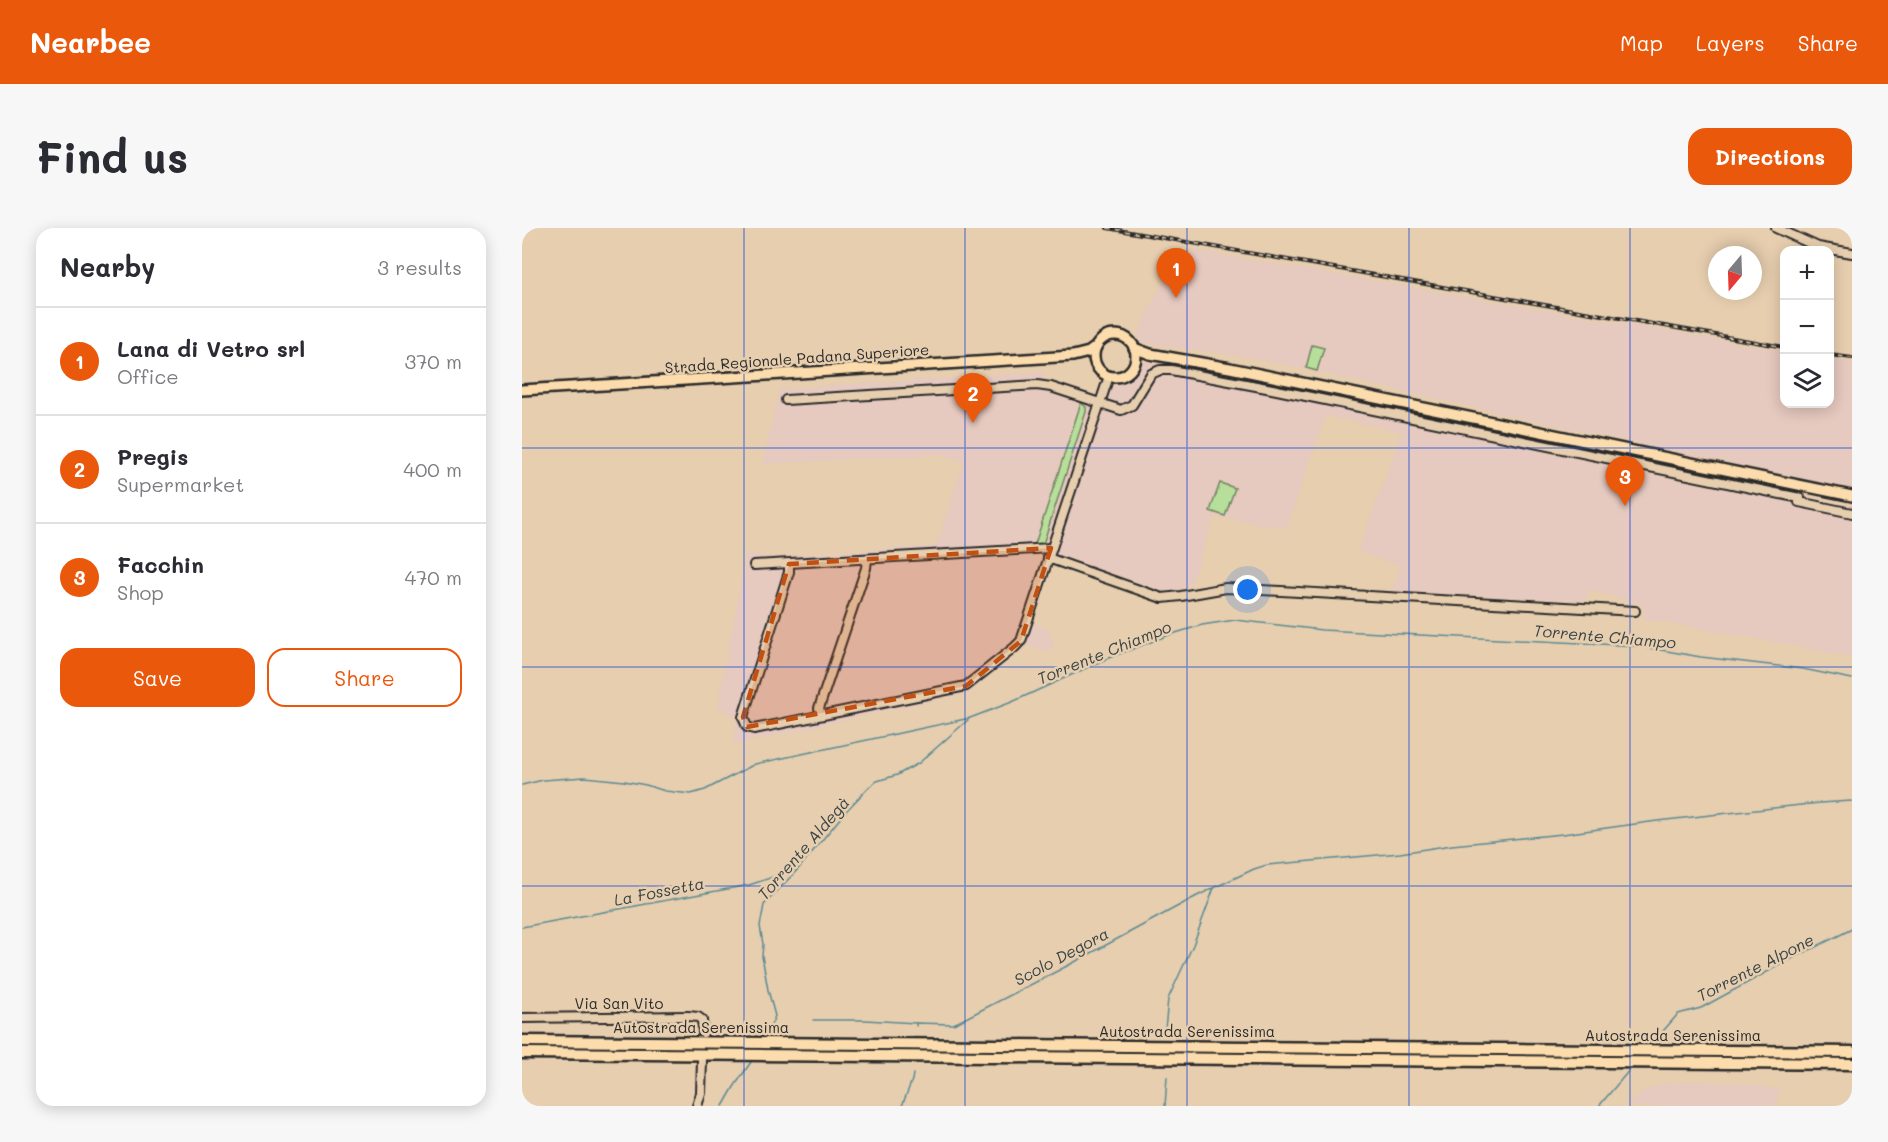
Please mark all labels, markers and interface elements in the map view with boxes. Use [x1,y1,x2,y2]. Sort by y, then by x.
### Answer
text: Nearbee [30,24,151,60]
text: Map [1620,29,1663,56]
text: Layers [1696,29,1765,56]
text: Share [1798,29,1858,56]
button: Directions [1688,128,1852,185]
text: Find us [36,129,188,184]
north arrow [1708,246,1762,300]
map controls [1780,246,1834,408]
button: + [1780,246,1834,300]
pin: 1 [1156,248,1196,298]
text: Nearby [60,250,155,284]
text: 3 results [377,254,462,280]
button: − [1780,300,1834,354]
text: Lana di Vetro srl [117,334,305,363]
street label: Strada Regionale Padana Superiore [664,339,930,377]
text: 1 [75,348,84,374]
text: 370 m [404,348,462,374]
button: layers [1780,354,1834,408]
text: Office [117,363,179,389]
pin: 2 [954,374,992,423]
text: Pregis [117,442,188,471]
text: 2 [74,456,85,482]
text: 400 m [403,456,462,482]
pin: 3 [1606,456,1644,506]
text: Supermarket [117,471,244,497]
text: Facchin [117,550,204,579]
text: 3 [74,564,86,590]
text: 470 m [404,564,462,590]
your location [1233,575,1262,604]
text: Shop [117,579,164,605]
water label: Torrente Chiampo [1034,615,1175,688]
water label: Torrente Chiampo [1533,619,1678,653]
button: Save [60,648,255,707]
button: Share [267,648,462,707]
water label: Torrente Aldegà [753,792,853,904]
water label: La Fossetta [612,872,706,910]
water label: Scolo Degora [1010,922,1112,990]
water label: Torrente Alpone [1693,928,1817,1006]
street label: Via San Vito [574,993,664,1013]
street label: Autostrada Serenissima [613,1017,789,1037]
street label: Autostrada Serenissima [1099,1021,1275,1041]
street label: Autostrada Serenissima [1585,1025,1761,1045]

